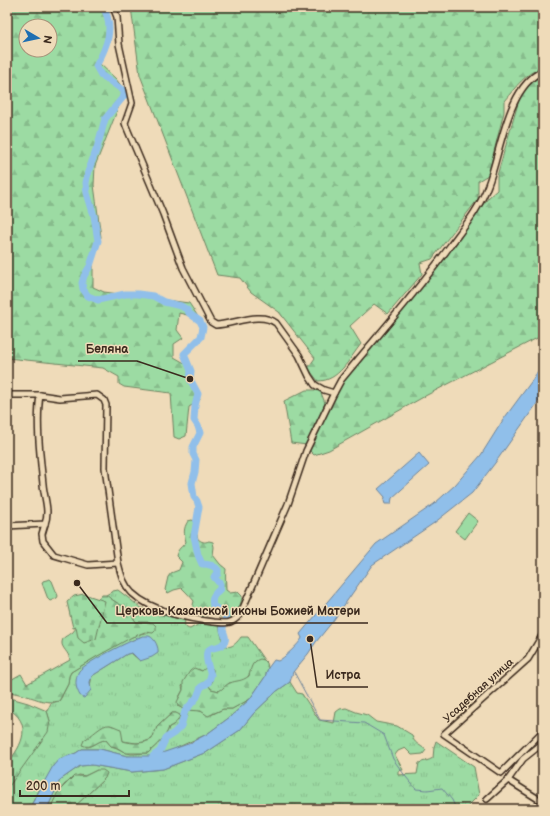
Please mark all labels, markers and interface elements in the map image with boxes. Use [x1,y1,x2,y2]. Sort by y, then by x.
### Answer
north arrow [18,18,58,58]
text: N [40,34,54,45]
callout: Беляна [78,337,137,361]
text: Беляна [86,342,129,357]
callout: Церковь Казанской иконы Божией Матери [107,599,368,623]
text: Церковь Казанской иконы Божией Матери [116,604,361,619]
street label: Усадебная улица [440,655,517,725]
callout: Истра [317,663,368,687]
text: Истра [326,668,361,683]
scale bar [20,772,129,798]
text: 200 m [26,779,60,794]

